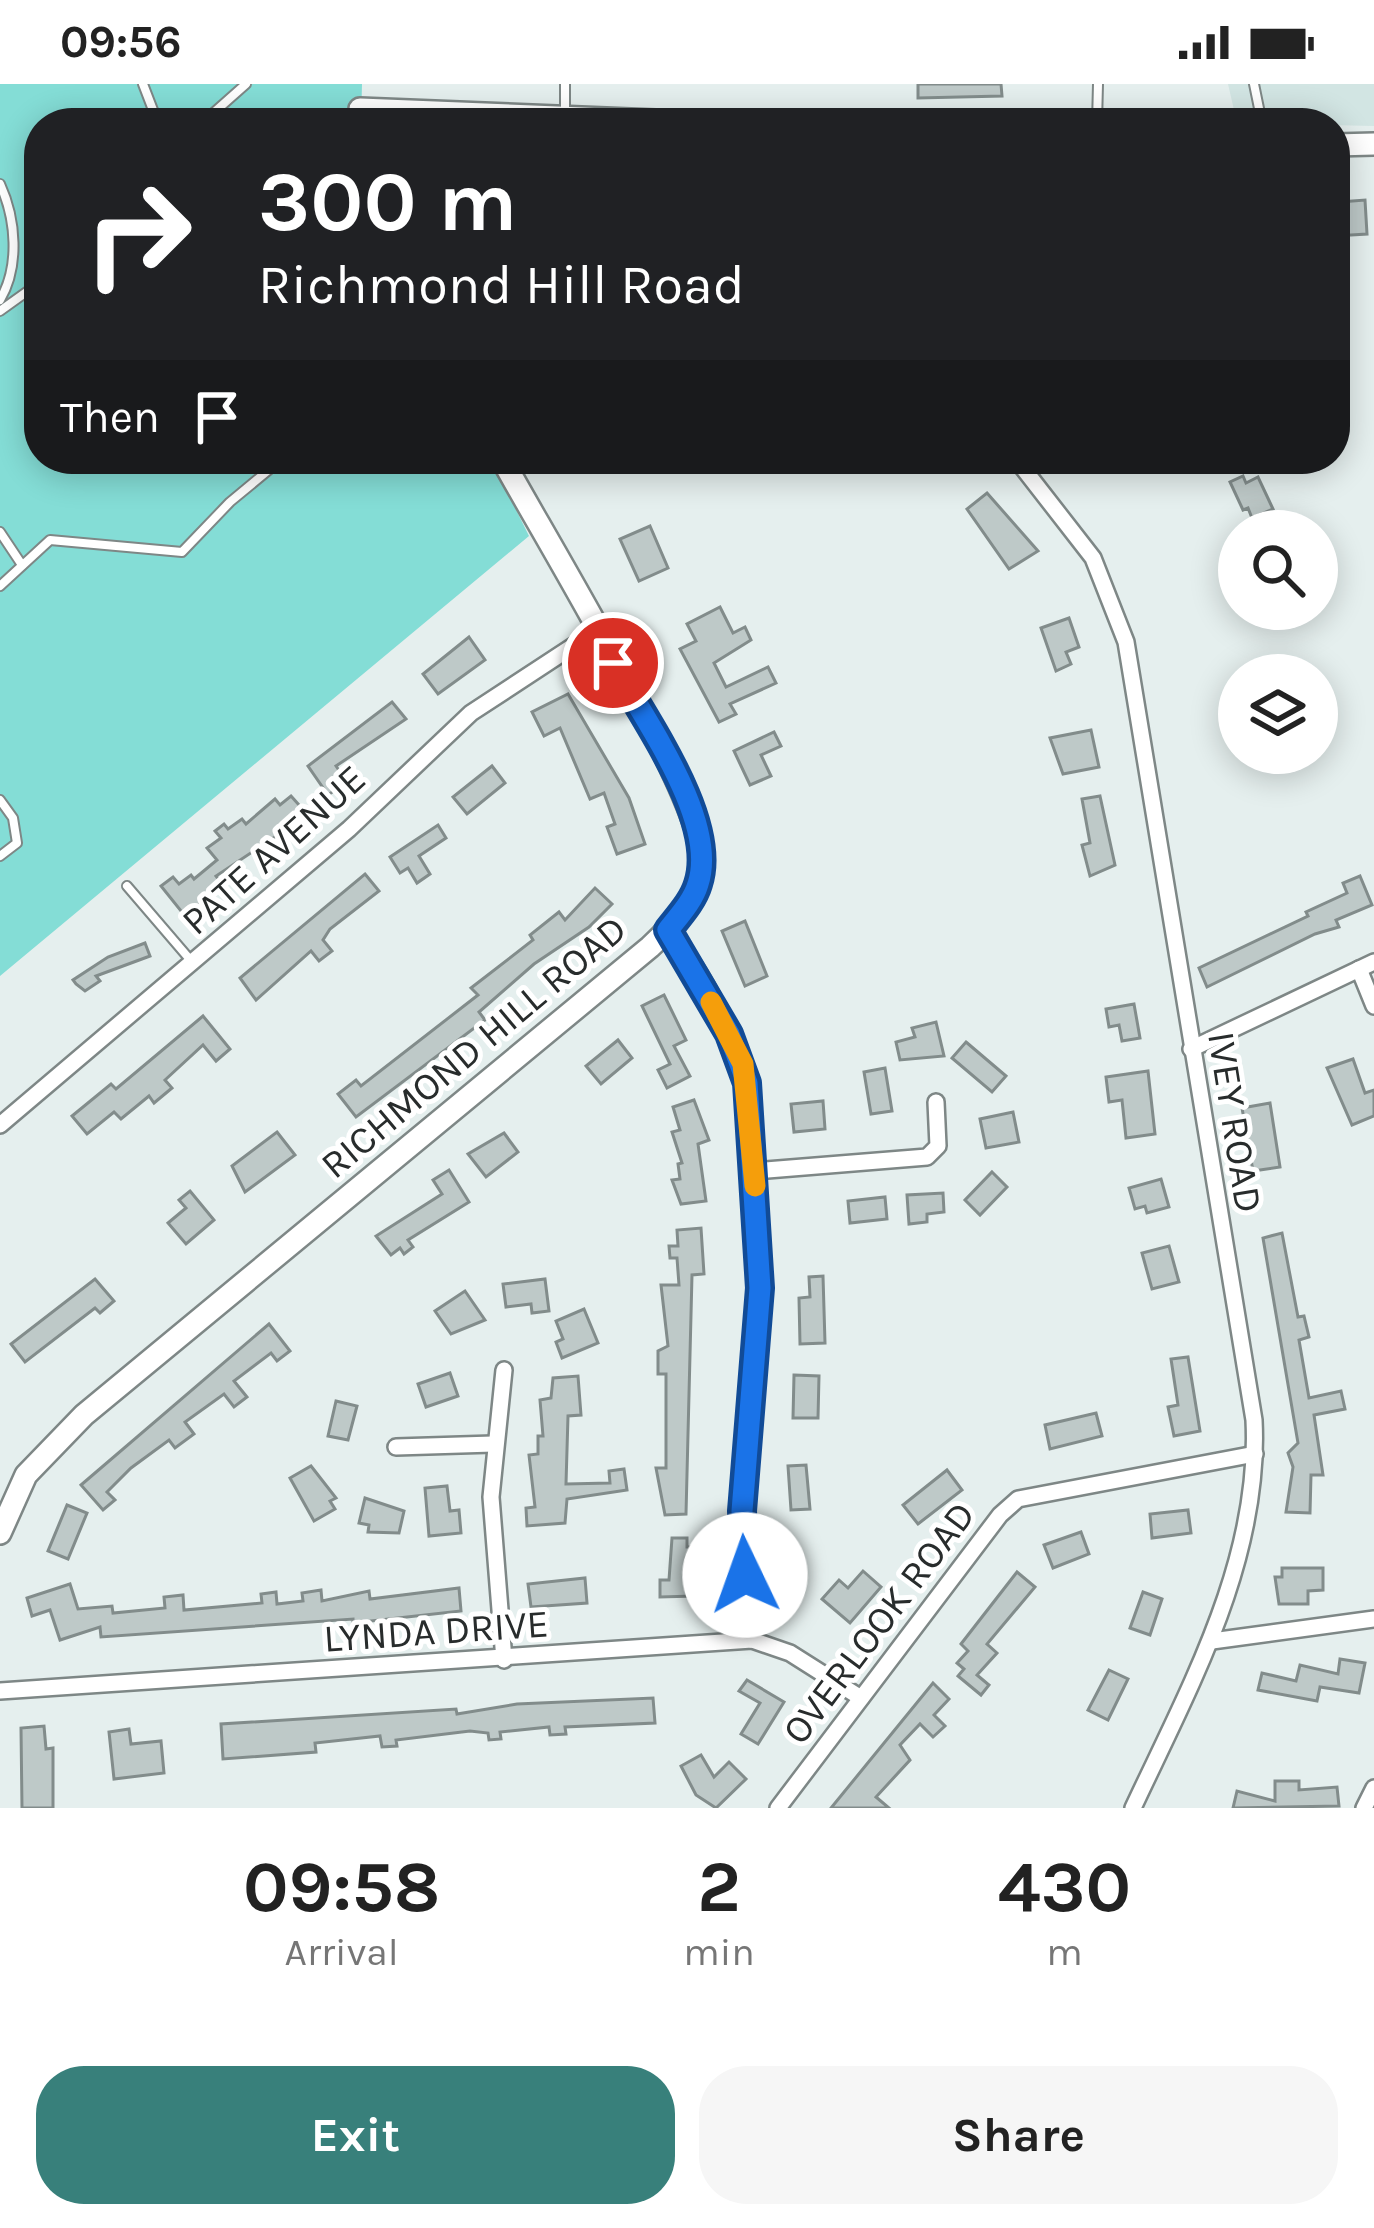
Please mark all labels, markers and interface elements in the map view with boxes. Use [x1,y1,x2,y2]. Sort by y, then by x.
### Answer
text: 09:56 [60,16,182,68]
text: 300 m [258,153,517,251]
icon: right [60,156,216,312]
text: Richmond Hill Road [258,253,745,317]
icon: arrive [184,384,250,450]
text: Then [60,391,160,443]
map controls [1218,510,1338,774]
button: search [1218,510,1338,630]
pin [562,612,664,714]
icon: arrive [580,630,646,696]
button: layers [1218,654,1338,774]
street label: PATE AVENUE [173,755,375,944]
street label: RICHMOND HILL ROAD [312,906,636,1188]
street label: IVEY ROAD [1198,1028,1272,1216]
street label: OVERLOOK ROAD [773,1492,985,1753]
position arrow [682,1512,808,1638]
street label: LYNDA DRIVE [322,1600,550,1662]
text: 09:58 [243,1845,440,1929]
text: 2 [697,1845,741,1929]
text: 430 [998,1845,1131,1929]
text: Arrival [285,1929,399,1975]
text: min [683,1929,755,1975]
text: m [1046,1929,1083,1975]
button: Exit [36,2066,675,2204]
button: Share [699,2066,1338,2204]

